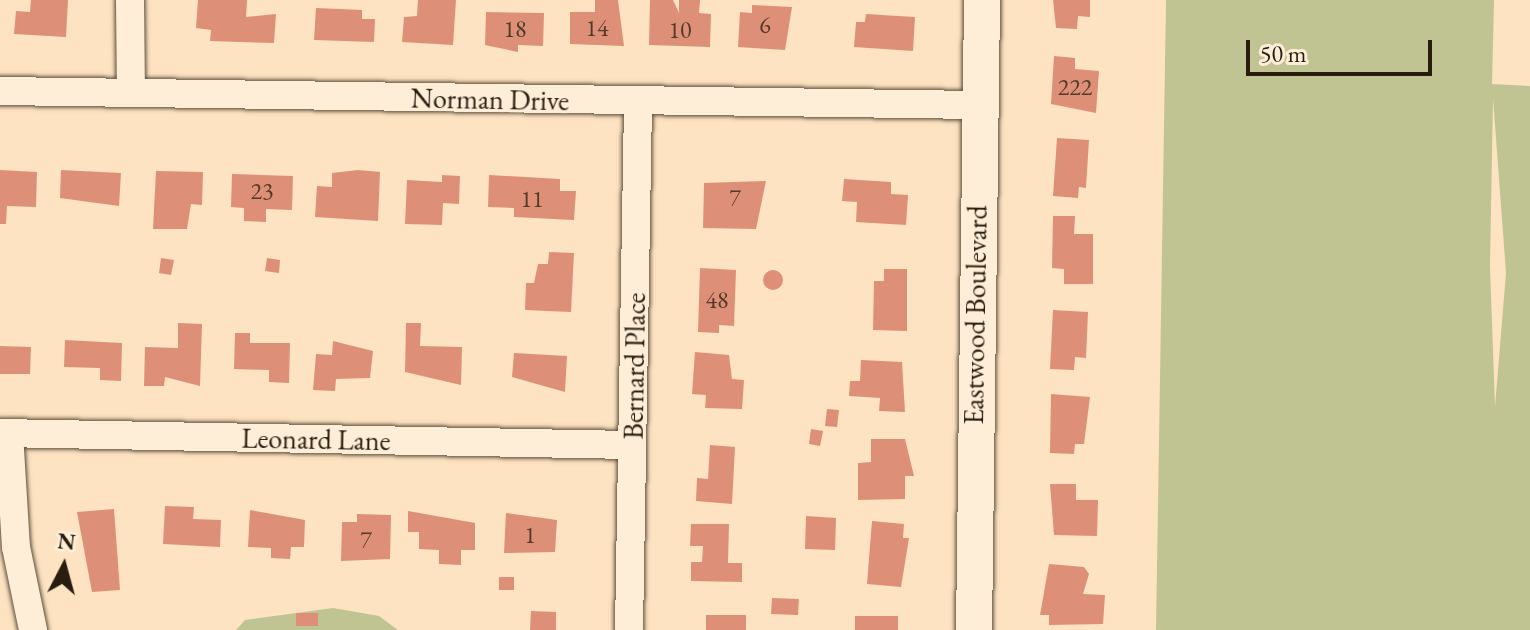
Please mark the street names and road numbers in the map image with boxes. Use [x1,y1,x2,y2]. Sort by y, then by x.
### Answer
street label: Norman Drive [410,81,570,117]
street label: Eastwood Boulevard [956,205,994,425]
street label: Bernard Place [616,292,652,440]
street label: Leonard Lane [241,421,391,457]

